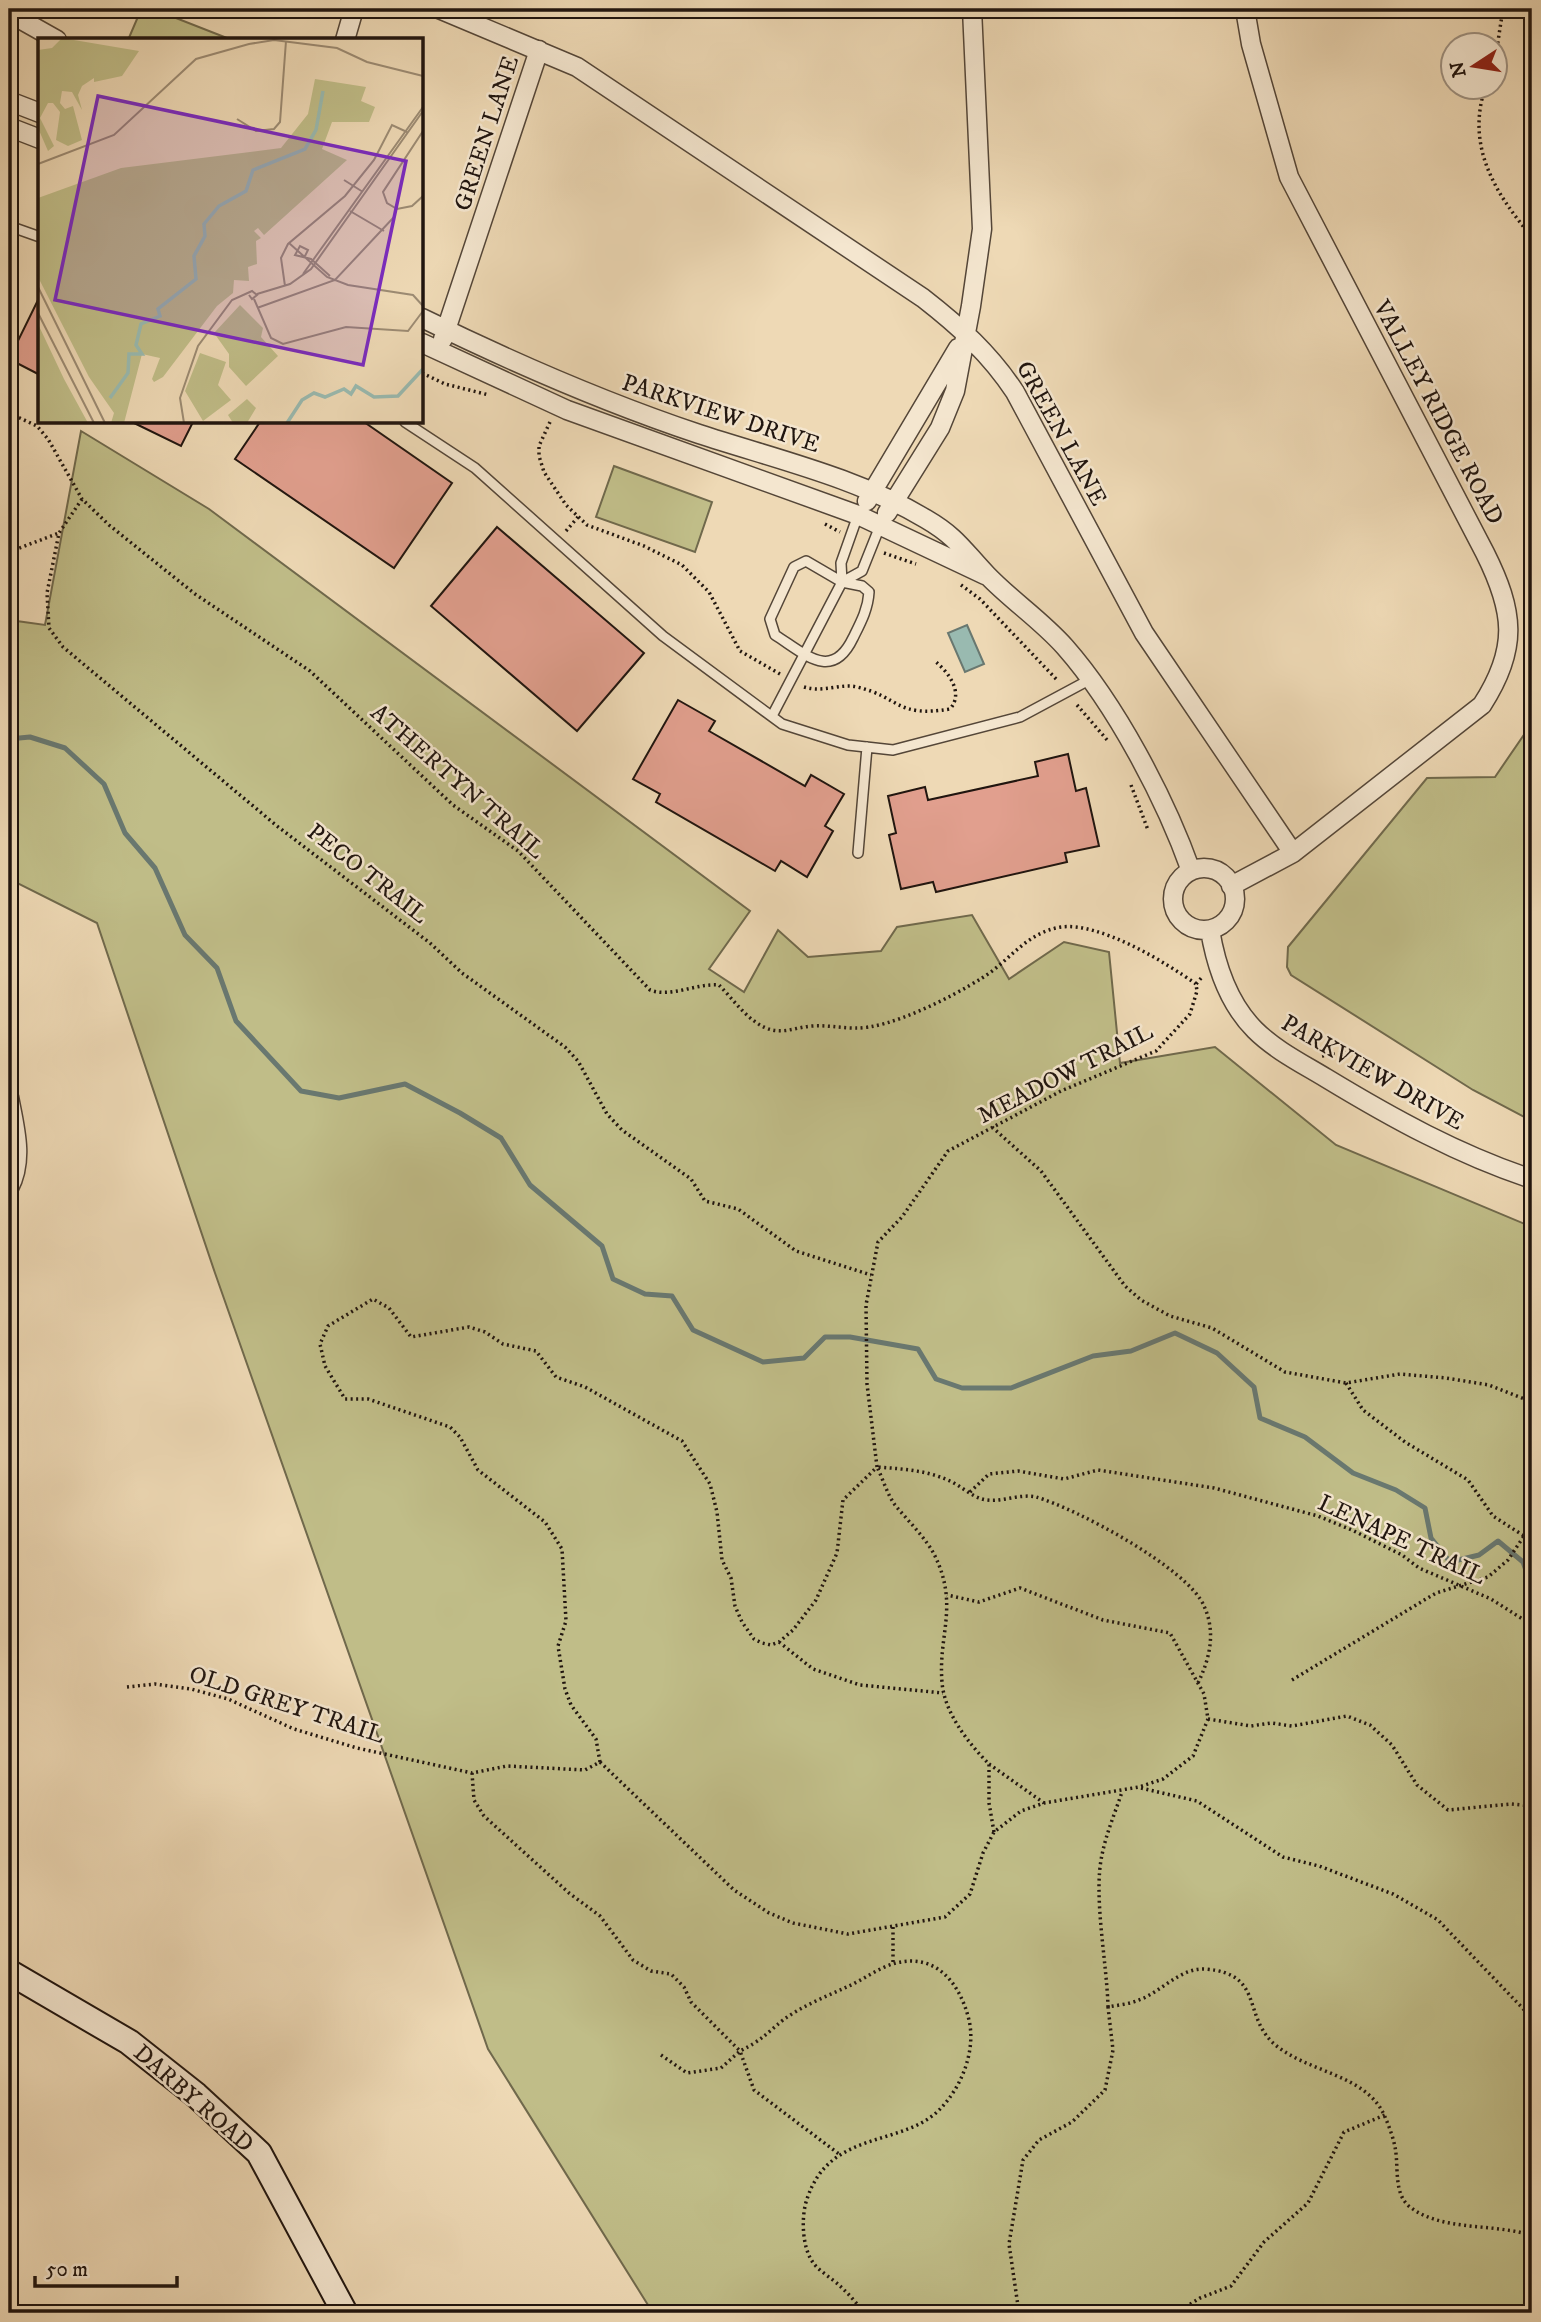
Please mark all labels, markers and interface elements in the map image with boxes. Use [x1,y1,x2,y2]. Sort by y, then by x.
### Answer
north arrow [1440,32,1510,102]
inset map [38,38,424,424]
street label: GREEN LANE [448,52,526,215]
text: N [1446,59,1472,79]
street label: VALLEY RIDGE ROAD [1366,294,1510,530]
street label: GREEN LANE [1009,356,1113,511]
street label: PARKVIEW DRIVE [618,368,823,460]
street label: ATHERTYN TRAIL [364,698,551,866]
street label: PECO TRAIL [301,817,434,930]
street label: PARKVIEW DRIVE [1276,1008,1469,1137]
street label: MEADOW TRAIL [973,1017,1158,1131]
street label: LENAPE TRAIL [1313,1488,1490,1592]
street label: OLD GREY TRAIL [185,1659,388,1751]
street label: DARBY ROAD [127,2038,260,2159]
scale bar [35,2245,177,2289]
text: 50 m [46,2257,88,2283]

